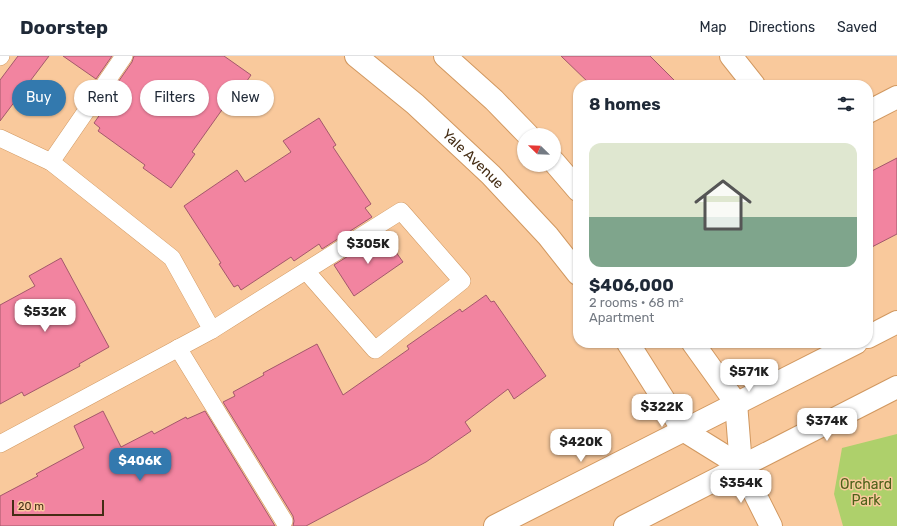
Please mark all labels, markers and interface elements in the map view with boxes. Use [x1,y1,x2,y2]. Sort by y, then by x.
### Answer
text: Doorstep [20,16,108,39]
text: Map [700,19,727,36]
text: Directions [749,19,815,36]
text: Saved [837,19,877,36]
chip: Buy [12,80,66,116]
chip: Rent [74,80,132,116]
chip: Filters [140,80,209,116]
chip: New [217,80,274,116]
icon: filters [835,93,857,115]
text: 8 homes [589,94,661,114]
street label: Yale Avenue [439,125,508,192]
north arrow [517,128,561,172]
map controls [517,128,561,172]
icon: home [687,169,759,241]
pin: $305K [340,231,396,265]
text: $305K [346,236,390,251]
text: $406,000 [589,275,674,295]
text: 2 rooms · 68 m² [589,295,684,310]
pin: $532K [17,299,73,333]
text: $532K [24,304,66,319]
text: Apartment [589,310,654,325]
pin: $571K [721,359,777,393]
text: $571K [729,364,769,379]
pin: $322K [634,394,690,428]
text: $322K [641,399,683,414]
pin: $374K [799,408,855,442]
text: $374K [806,413,848,428]
pin: $420K [553,429,609,463]
text: $420K [559,434,603,449]
pin: $406K [112,448,168,482]
text: $406K [118,453,162,468]
pin: $354K [713,470,769,504]
text: $354K [719,475,763,490]
park label: Orchard Park [840,476,892,509]
scale bar [12,498,104,517]
text: 20 m [18,500,44,513]

